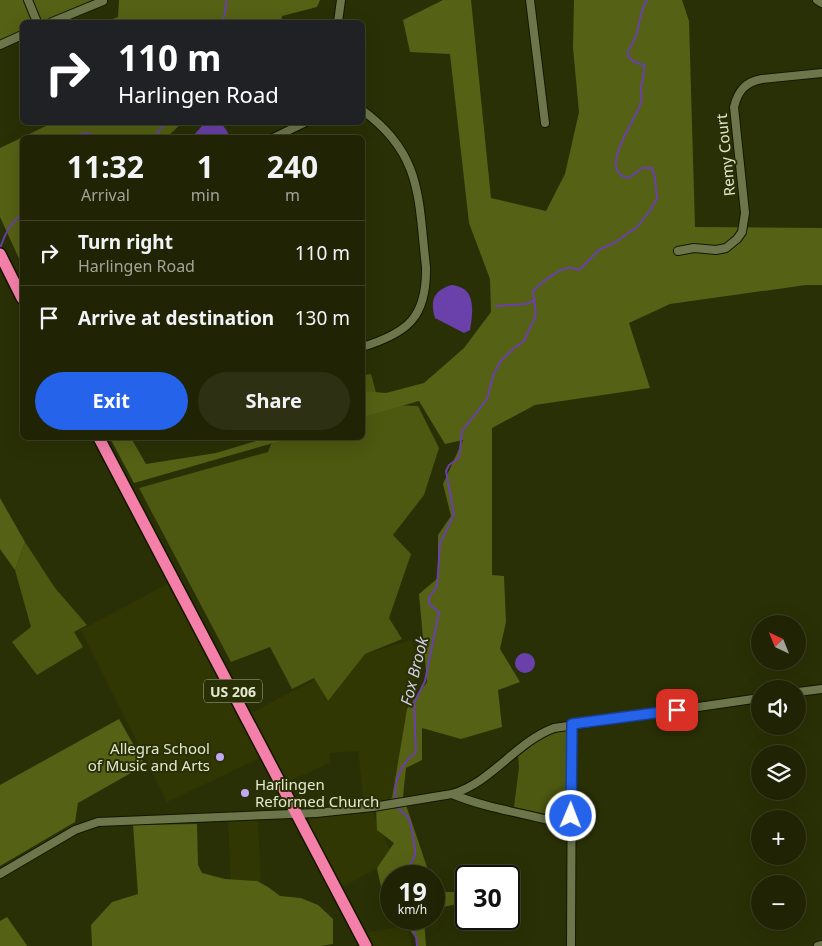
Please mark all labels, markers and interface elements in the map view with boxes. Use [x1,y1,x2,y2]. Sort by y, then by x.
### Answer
text: 110 m [118,34,221,81]
icon: right [35,40,100,105]
text: Harlingen Road [118,79,279,109]
street label: Remy Court [711,112,739,197]
text: 11:32 [67,146,144,187]
text: 1 [197,146,214,187]
text: 240 [267,146,318,187]
text: Arrival [81,184,130,206]
text: min [191,184,220,206]
text: m [285,184,300,206]
text: Turn right [78,229,173,255]
icon: right [35,239,63,267]
text: 110 m [295,240,350,266]
text: Harlingen Road [78,255,195,277]
icon: arrive [35,304,63,332]
text: Arrive at destination [78,305,274,331]
text: 130 m [295,305,350,331]
button: Exit [35,372,188,430]
button: Share [198,372,350,430]
north arrow [751,615,806,670]
map controls [751,615,806,930]
water label: Fox Brook [395,633,433,708]
road number: US 206 [204,679,262,702]
button: sound [751,680,806,735]
pin [656,689,698,731]
icon: arrive [663,696,691,724]
place label: Allegra School of Music and Arts [88,738,210,775]
button: layers [751,745,806,800]
marker: Allegra School of Music and Arts [214,751,226,763]
place label: Harlingen Reformed Church [255,774,379,811]
marker: Harlingen Reformed Church [239,787,251,799]
position arrow [544,789,596,841]
button: + [751,810,806,865]
speed limit sign: 30 [455,865,520,930]
text: 19 [398,874,427,908]
button: − [751,875,806,930]
text: km/h [398,901,427,918]

